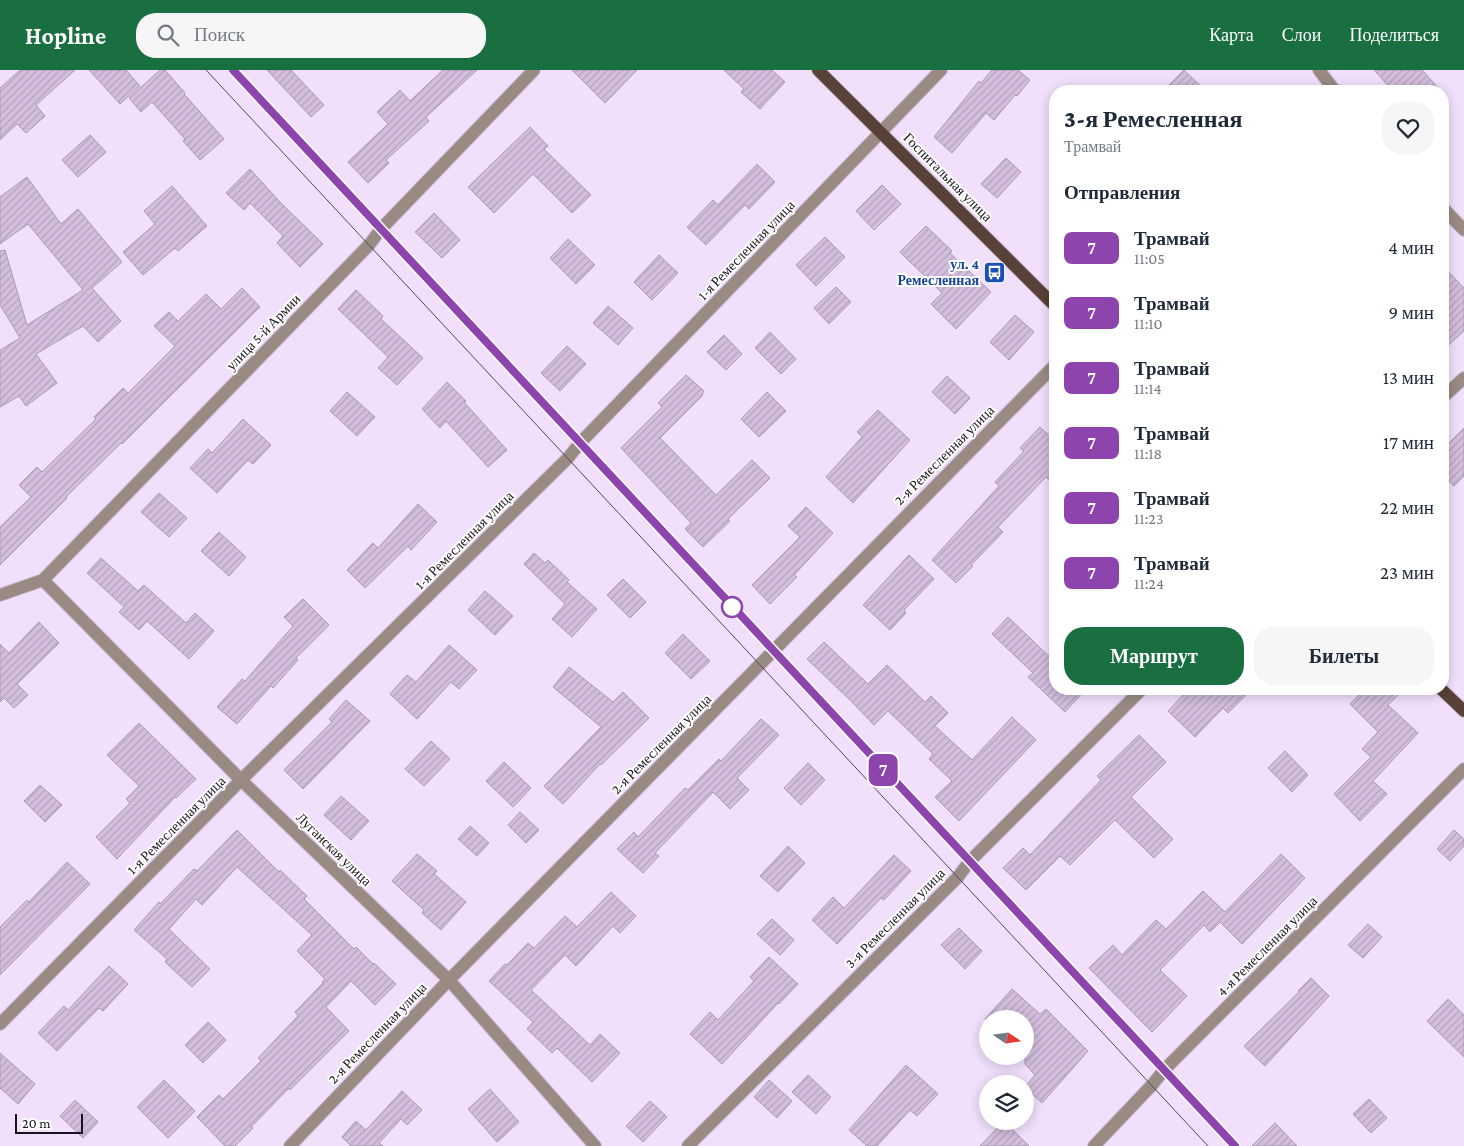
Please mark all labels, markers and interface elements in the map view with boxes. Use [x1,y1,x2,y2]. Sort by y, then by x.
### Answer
search box [136,13,486,58]
icon: search [154,21,182,49]
text: Hopline [25,22,106,49]
text: Поиск [194,24,245,45]
text: Карта [1209,25,1254,45]
text: Слои [1282,25,1321,45]
text: Поделиться [1349,25,1439,45]
button: heart [1382,102,1434,154]
text: 3-я Ремесленная [1064,105,1243,132]
street label: Госпитальная улица [900,129,996,225]
text: Трамвай [1064,138,1121,155]
text: Отправления [1064,182,1180,203]
street label: 1-я Ремесленная улица [694,196,798,303]
text: Трамвай [1134,228,1210,249]
text: 4 мин [1388,237,1434,258]
text: 7 [1087,238,1096,258]
text: 11:05 [1134,250,1165,267]
place label: ул. 4 Ремесленная [898,256,979,288]
bus stop icon: ул. 4 Ремесленная [983,260,1007,284]
street label: улица 5-й Армии [223,290,304,373]
text: Трамвай [1134,293,1210,314]
text: 9 мин [1388,302,1434,323]
text: 7 [1087,303,1096,323]
text: 11:10 [1134,315,1163,332]
text: Трамвай [1134,358,1210,379]
text: 13 мин [1383,367,1434,388]
text: 7 [1087,368,1096,388]
text: 11:14 [1134,380,1162,397]
street label: 2-я Ремесленная улица [891,401,998,508]
text: Трамвай [1134,423,1210,444]
text: 17 мин [1383,432,1434,453]
text: 7 [1087,433,1096,453]
text: 11:18 [1134,445,1162,462]
street label: 1-я Ремесленная улица [412,487,517,592]
text: Трамвай [1134,488,1210,509]
text: 22 мин [1380,497,1434,518]
text: 7 [1087,498,1096,518]
text: 11:23 [1134,510,1164,527]
text: Трамвай [1134,553,1210,574]
text: 23 мин [1380,562,1434,583]
text: 7 [1087,563,1096,583]
text: 11:24 [1134,575,1164,592]
unlabelled marker [721,596,743,618]
button: Маршрут [1064,627,1244,685]
button: Билеты [1254,627,1434,685]
street label: 2-я Ремесленная улица [608,690,715,797]
line badge: 7 [867,754,899,786]
text: 7 [879,760,887,780]
street label: 1-я Ремесленная улица [124,772,229,877]
street label: Луганская улица [293,809,375,889]
street label: 3-я Ремесленная улица [842,864,949,971]
street label: 4-я Ремесленная улица [1214,892,1321,999]
street label: 2-я Ремесленная улица [325,979,430,1087]
north arrow [979,1010,1034,1065]
map controls [979,1010,1034,1130]
button: layers [979,1075,1034,1130]
scale bar [15,1111,82,1134]
text: 20 m [22,1115,50,1131]

